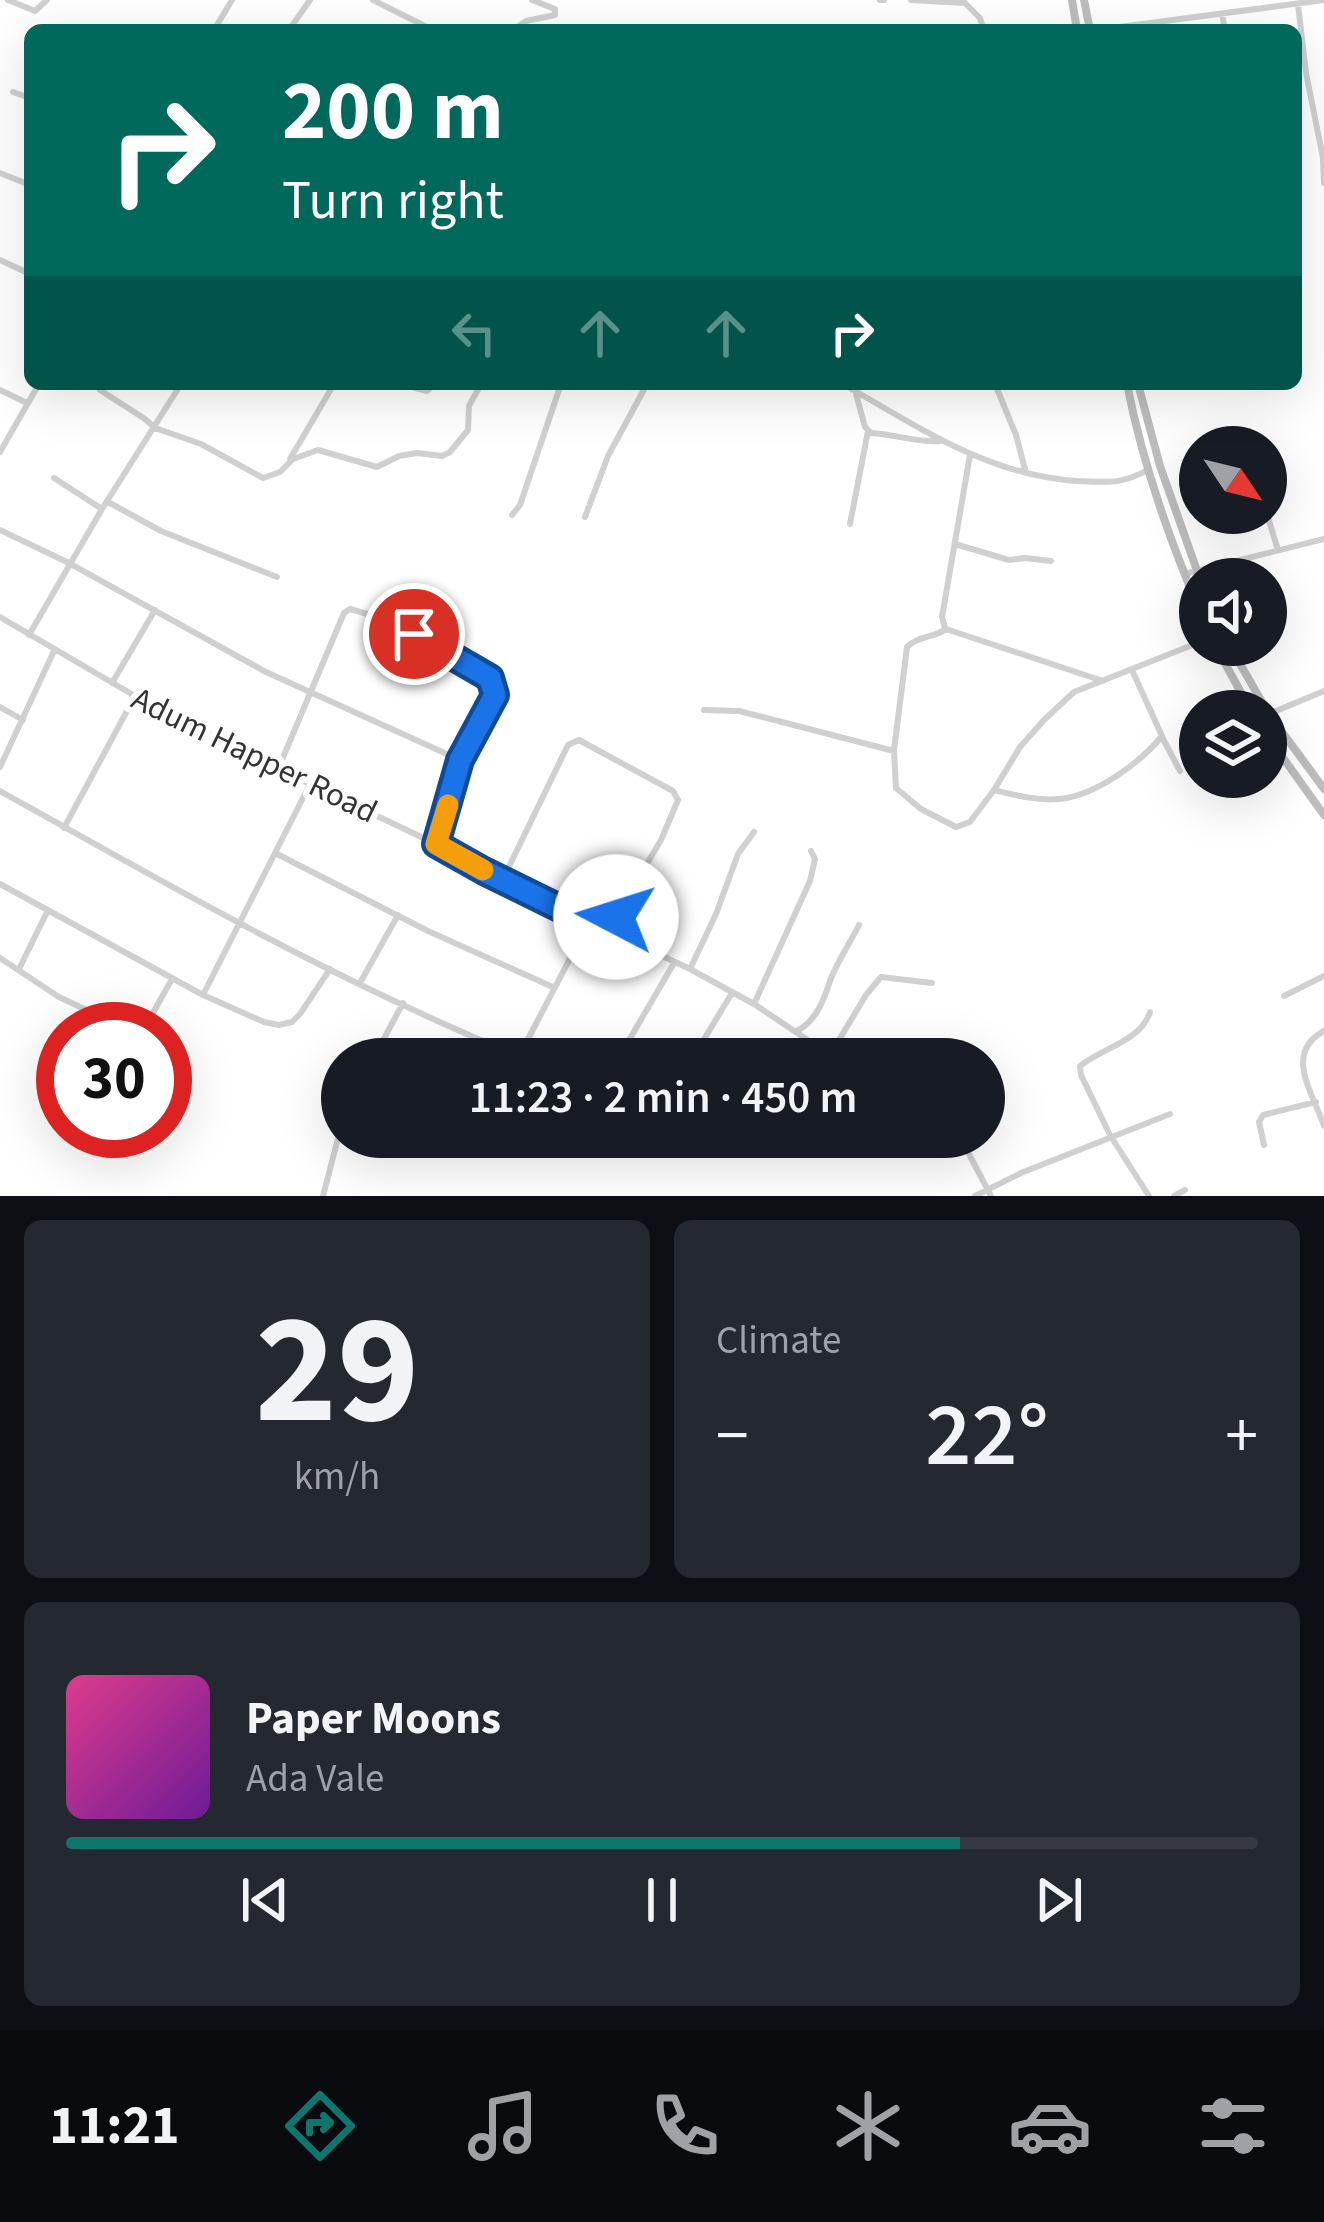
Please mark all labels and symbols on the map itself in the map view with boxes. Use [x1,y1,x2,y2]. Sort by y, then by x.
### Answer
north arrow [1179,426,1287,534]
pin [363,583,465,685]
street label: Adum Happer Road [124,675,385,835]
position arrow [553,854,679,980]
speed limit sign: 30 [36,1002,192,1158]

